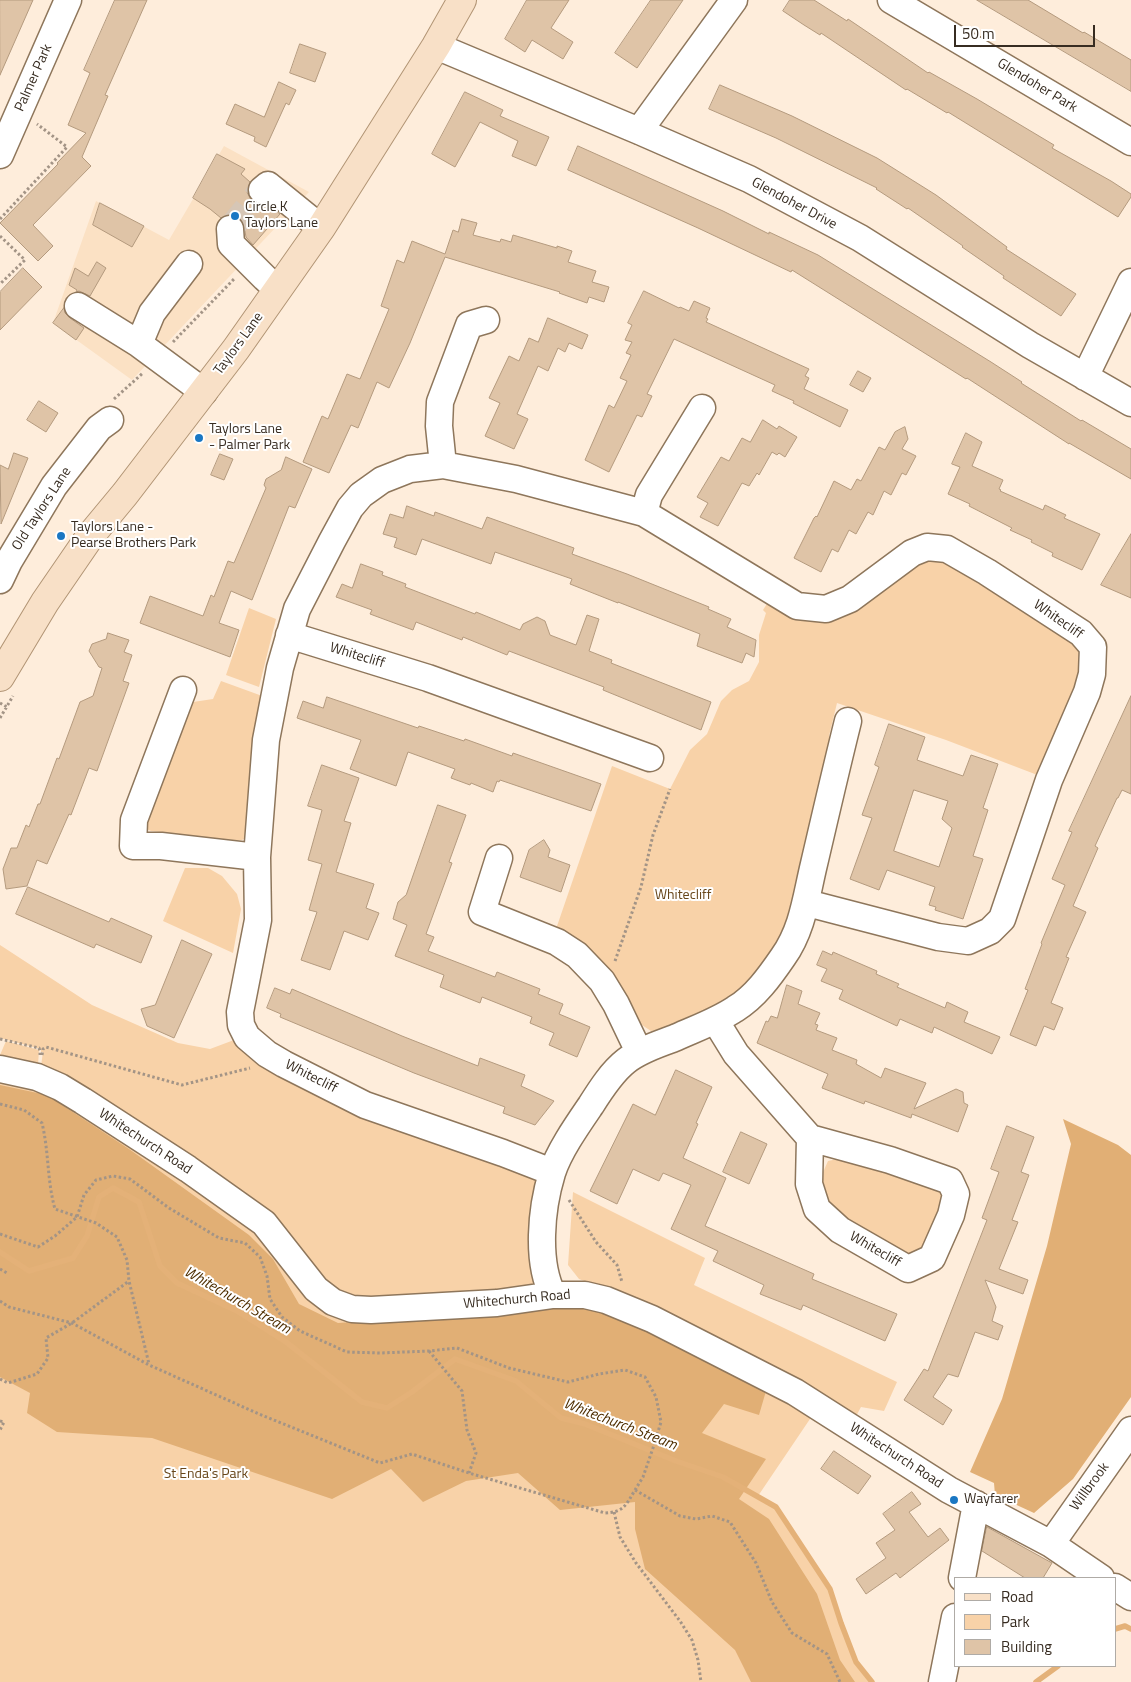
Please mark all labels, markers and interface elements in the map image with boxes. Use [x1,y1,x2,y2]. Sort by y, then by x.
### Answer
scale bar [956,15,1097,47]
text: 50 m [962,22,995,45]
street label: Palmer Park [12,42,56,114]
street label: Glendoher Park [994,55,1080,117]
street label: Glendoher Drive [748,174,840,234]
place label: Circle K Taylors Lane [245,200,318,232]
marker: Circle K Taylors Lane [229,210,241,222]
street label: Taylors Lane [211,309,267,379]
place label: Taylors Lane - Palmer Park [209,422,290,454]
marker: Taylors Lane - Palmer Park [193,432,205,444]
street label: Old Taylors Lane [9,464,75,554]
place label: Taylors Lane - Pearse Brothers Park [71,520,196,552]
marker: Taylors Lane - Pearse Brothers Park [55,530,67,542]
street label: Whitecliff [1030,597,1086,643]
street label: Whitecliff [327,640,387,672]
park label: Whitecliff [655,888,711,904]
street label: Whitecliff [282,1057,340,1097]
street label: Whitechurch Road [95,1106,195,1178]
street label: Whitecliff [846,1229,904,1271]
water label: Whitechurch Stream [181,1263,293,1339]
street label: Whitechurch Road [463,1287,571,1313]
water label: Whitechurch Stream [561,1395,679,1455]
street label: Whitechurch Road [846,1420,946,1492]
street label: Willbrook [1067,1460,1113,1514]
park label: St Enda's Park [164,1467,248,1483]
place label: Wayfarer [964,1492,1018,1508]
marker: Wayfarer [948,1494,960,1506]
legend [954,1577,1116,1667]
text: Road [1001,1585,1033,1608]
text: Park [1001,1610,1030,1633]
text: Building [1001,1635,1052,1658]

